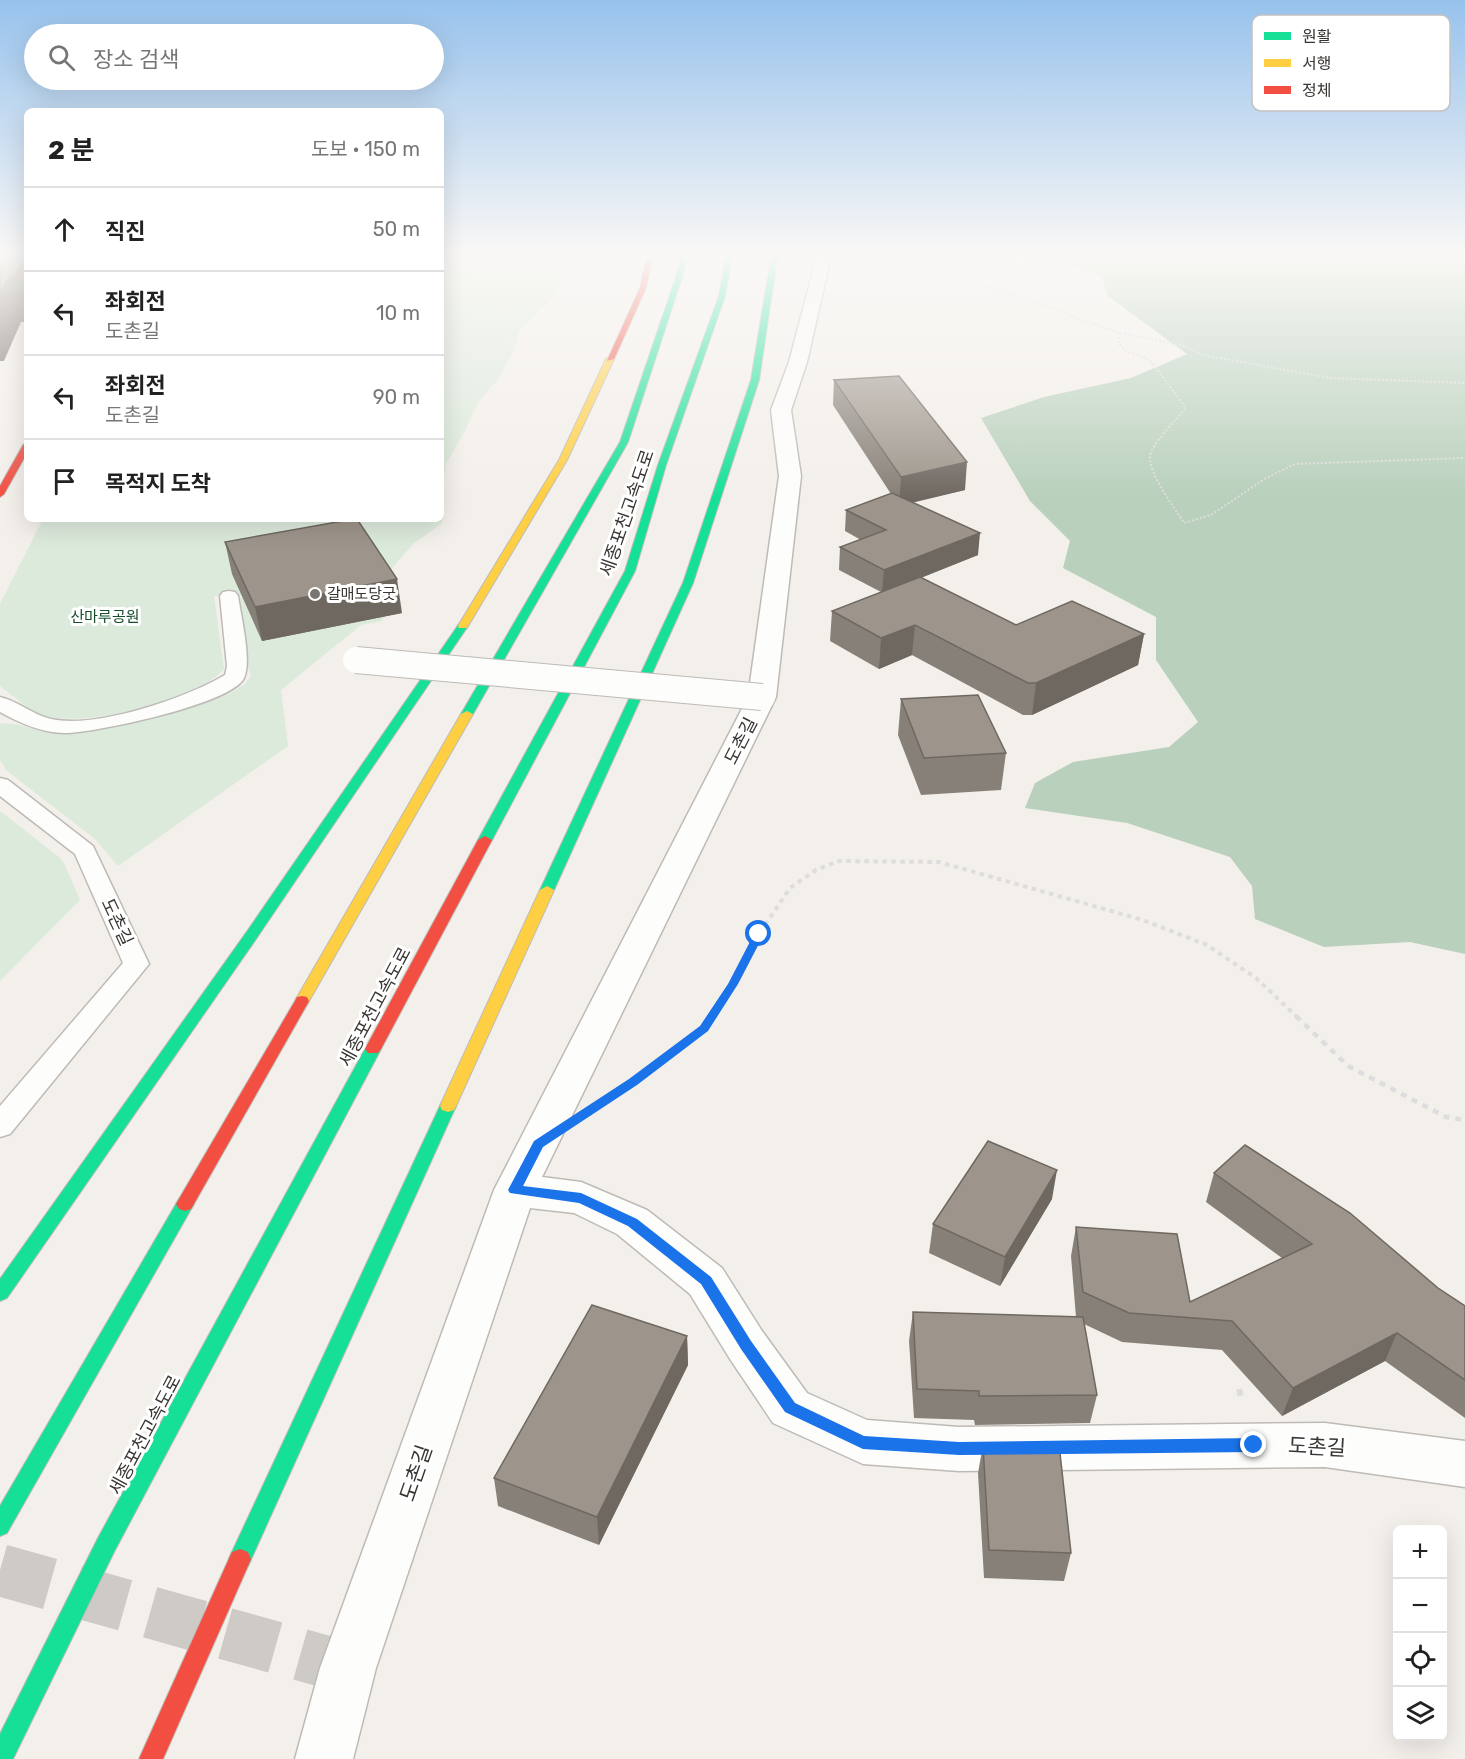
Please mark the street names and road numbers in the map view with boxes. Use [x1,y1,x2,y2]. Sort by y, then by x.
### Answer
street label: 세종포천고속도로 [595,447,659,579]
street label: 도촌길 [720,714,762,768]
street label: 도촌길 [97,895,137,949]
street label: 세종포천고속도로 [334,943,416,1071]
street label: 세종포천고속도로 [104,1371,186,1499]
street label: 도촌길 [1287,1433,1347,1461]
street label: 도촌길 [394,1441,437,1504]

